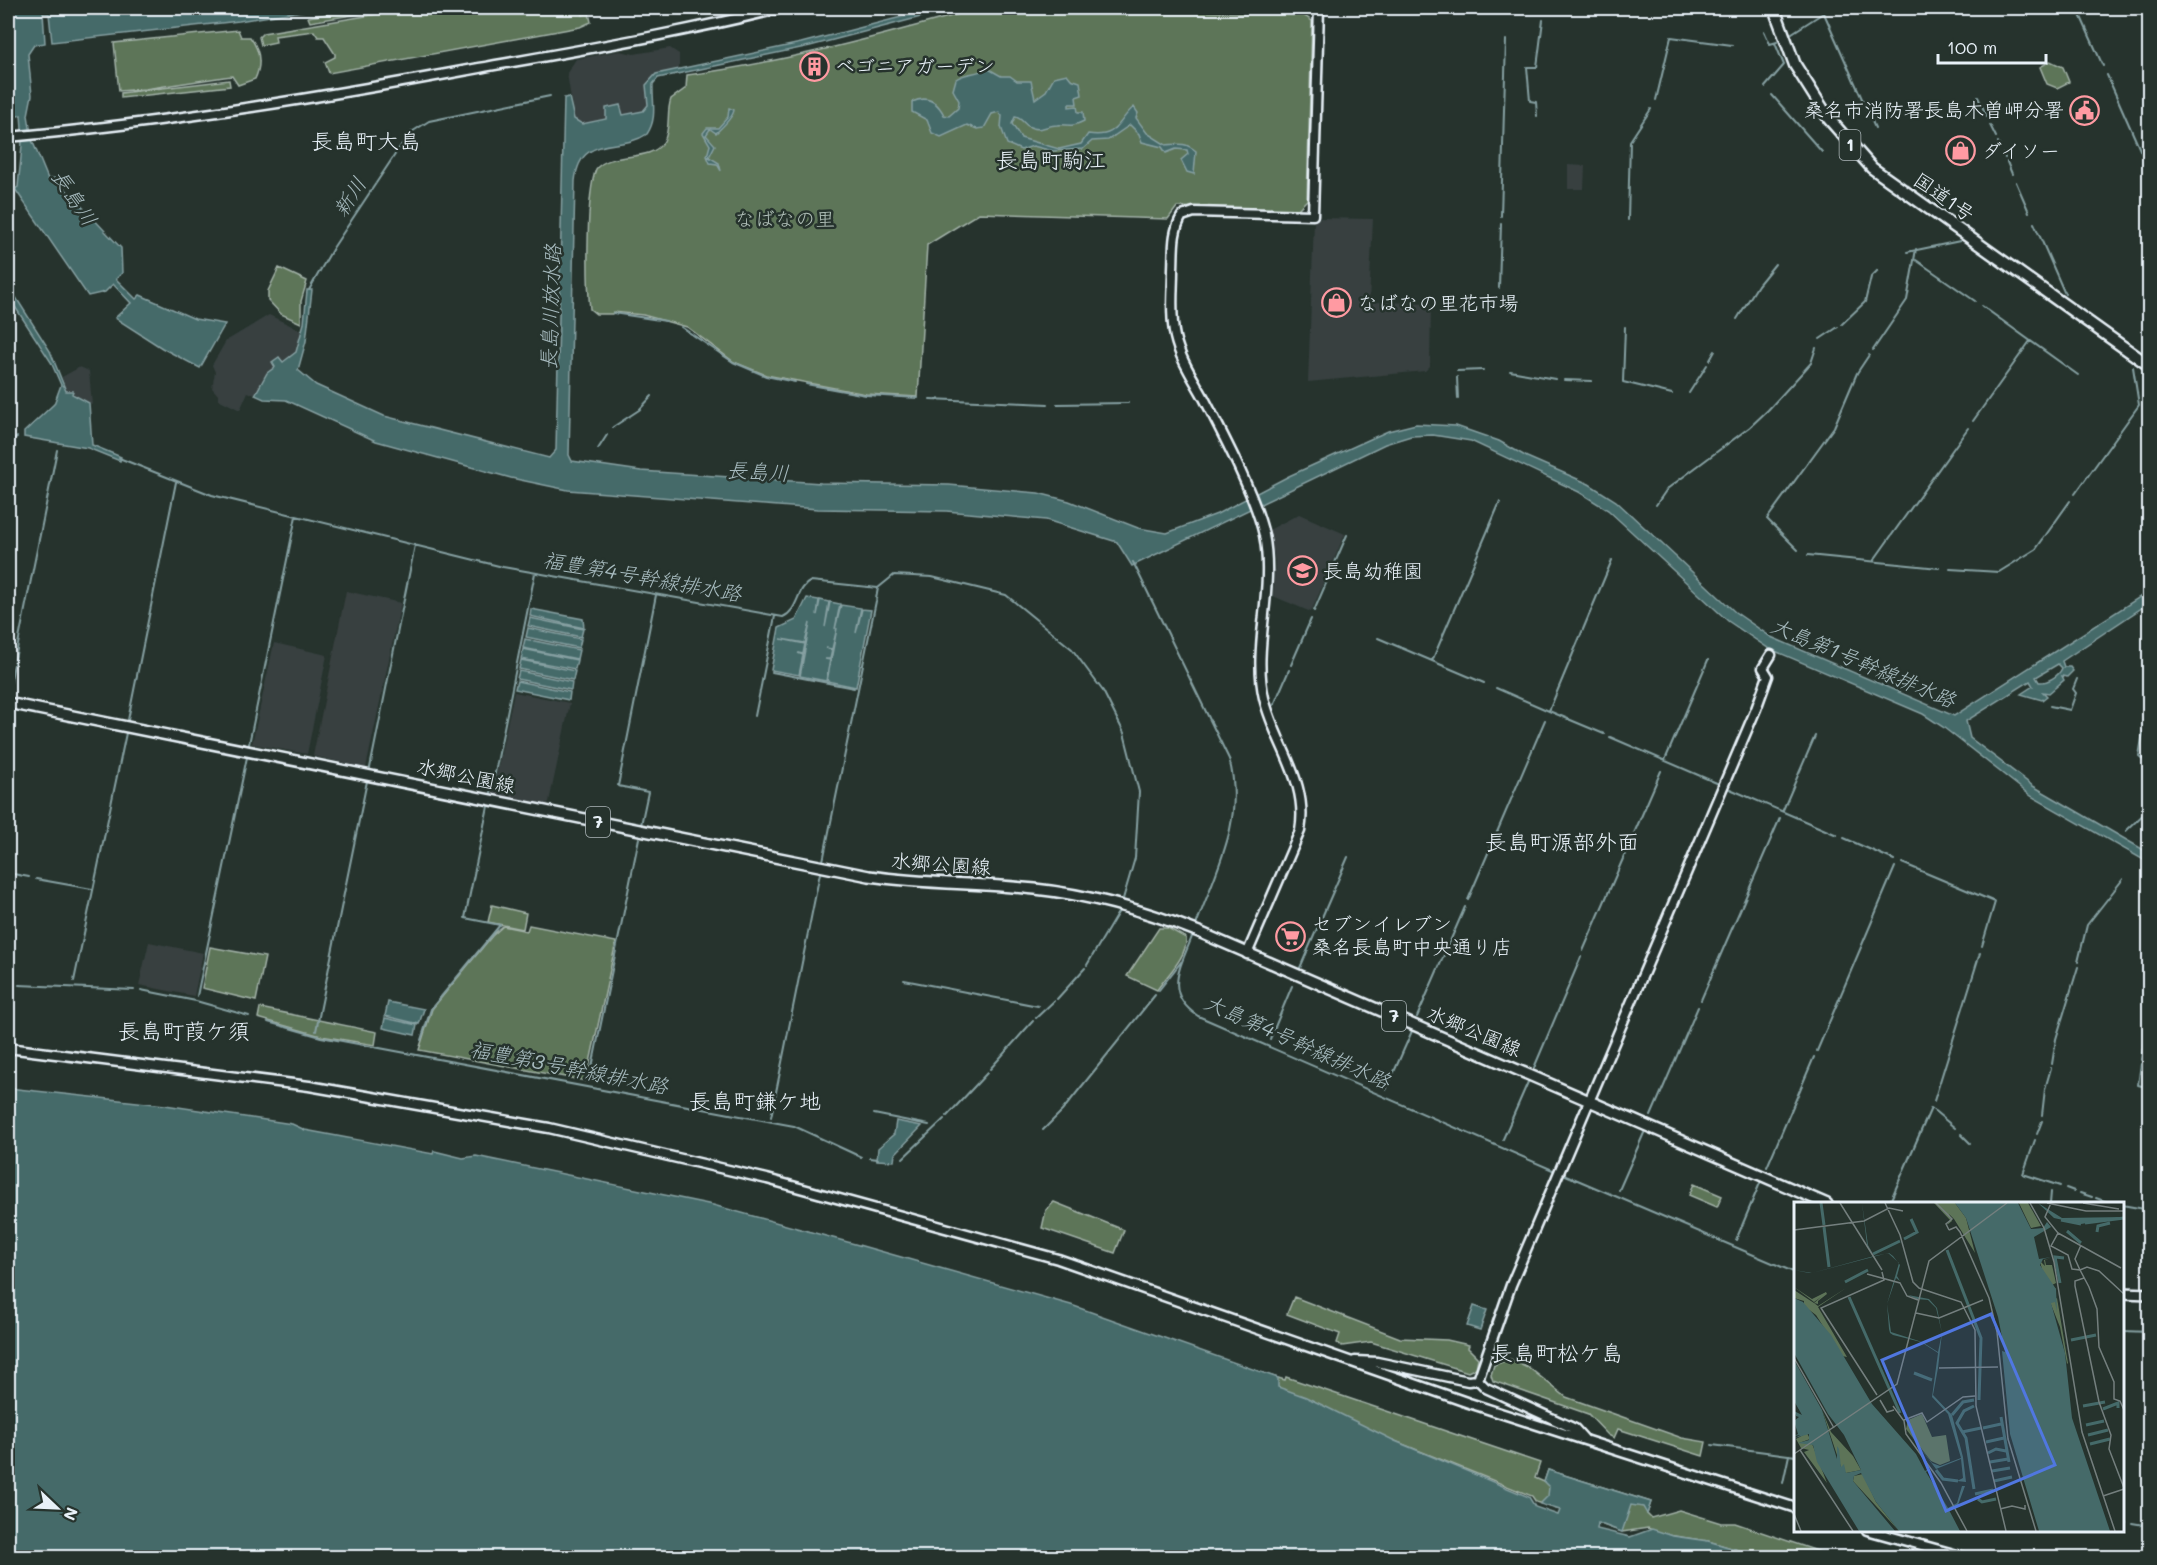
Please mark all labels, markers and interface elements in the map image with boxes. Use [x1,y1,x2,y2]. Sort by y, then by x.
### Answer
scale bar [1938,27,2046,65]
text: 100 m [1947,35,1997,59]
building icon: ベゴニアガーデン [798,50,830,82]
place label: ベゴニアガーデン [835,52,995,78]
public building icon: 桑名市消防署長島木曽岬分署 [2069,94,2101,126]
place label: 桑名市消防署長島木曽岬分署 [1804,96,2064,122]
district label: 長島町大島 [311,126,421,155]
road number: 1 [1840,130,1860,160]
shop icon: ダイソー [1945,135,1977,167]
place label: ダイソー [1982,137,2060,163]
district label: 長島町駒江 [996,145,1106,174]
water label: 長島川 [46,163,104,231]
street label: 国道1号 [1909,166,1980,227]
water label: 新川 [326,171,372,221]
park label: なばなの里 [735,205,835,231]
water label: 長島川放水路 [534,243,565,370]
shop icon: なばなの里花市場 [1321,287,1353,319]
place label: なばなの里花市場 [1358,289,1518,315]
water label: 長島川 [726,455,790,486]
water label: 福豊第4号幹線排水路 [541,545,745,606]
school or university icon: 長島幼稚園 [1286,555,1318,587]
place label: 長島幼稚園 [1323,557,1423,583]
water label: 大島第1号幹線排水路 [1767,610,1961,713]
street label: 水郷公園線 [415,752,518,798]
road number: 7 [586,807,610,837]
district label: 長島町源部外面 [1485,827,1639,856]
street label: 水郷公園線 [890,847,992,879]
place label: セブンイレブン 桑名長島町中央通り店 [1312,910,1512,959]
supermarket icon: セブンイレブン 桑名長島町中央通り店 [1275,920,1307,952]
water label: 大島第4号幹線排水路 [1200,987,1396,1094]
street label: 水郷公園線 [1423,999,1525,1062]
road number: 7 [1382,1001,1406,1031]
district label: 長島町葭ケ須 [118,1016,250,1045]
water label: 福豊第3号幹線排水路 [468,1034,672,1099]
district label: 長島町鎌ケ地 [689,1086,821,1115]
inset map [1794,1202,2124,1532]
district label: 長島町松ケ島 [1491,1338,1623,1367]
north arrow [27,1478,87,1538]
text: N [59,1504,83,1524]

